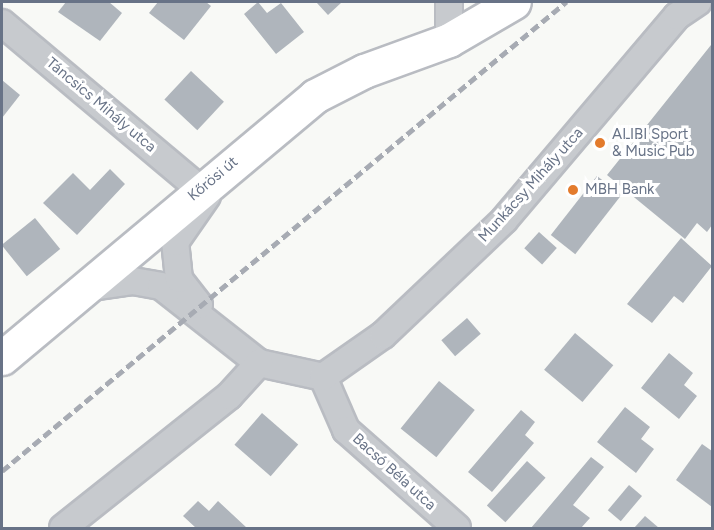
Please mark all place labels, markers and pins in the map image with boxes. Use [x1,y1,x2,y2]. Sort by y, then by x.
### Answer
place label: ALIBI Sport & Music Pub [612,125,694,160]
marker: ALIBI Sport & Music Pub [593,136,607,150]
place label: MBH Bank [585,181,654,199]
marker: MBH Bank [566,183,580,197]

